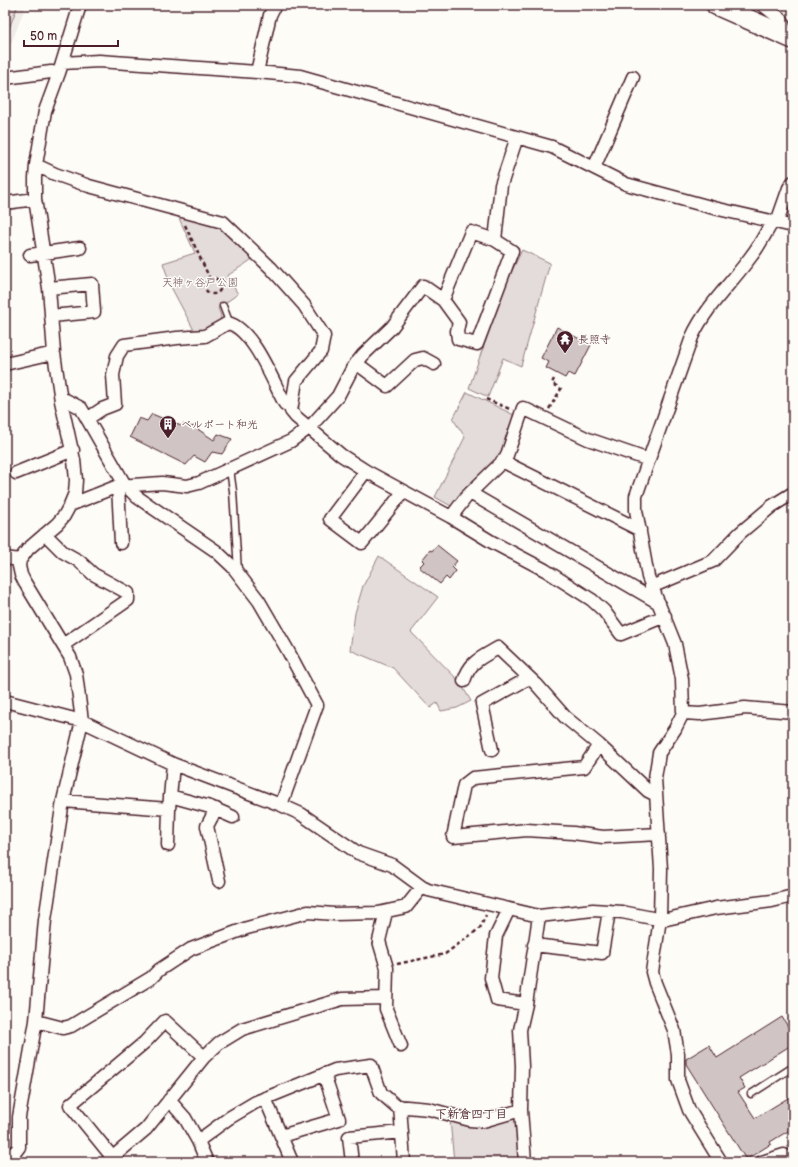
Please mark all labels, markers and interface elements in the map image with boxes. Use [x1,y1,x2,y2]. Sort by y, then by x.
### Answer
scale bar [24,22,118,48]
text: 50 m [30,29,57,44]
park label: 天神ヶ谷戸公園 [162,276,239,289]
temple icon: 長照寺 [555,329,575,354]
place label: 長照寺 [578,333,611,346]
building icon: ベルポート和光 [158,414,178,439]
place label: ベルポート和光 [181,418,258,431]
district label: 下新倉四丁目 [435,1107,507,1122]

